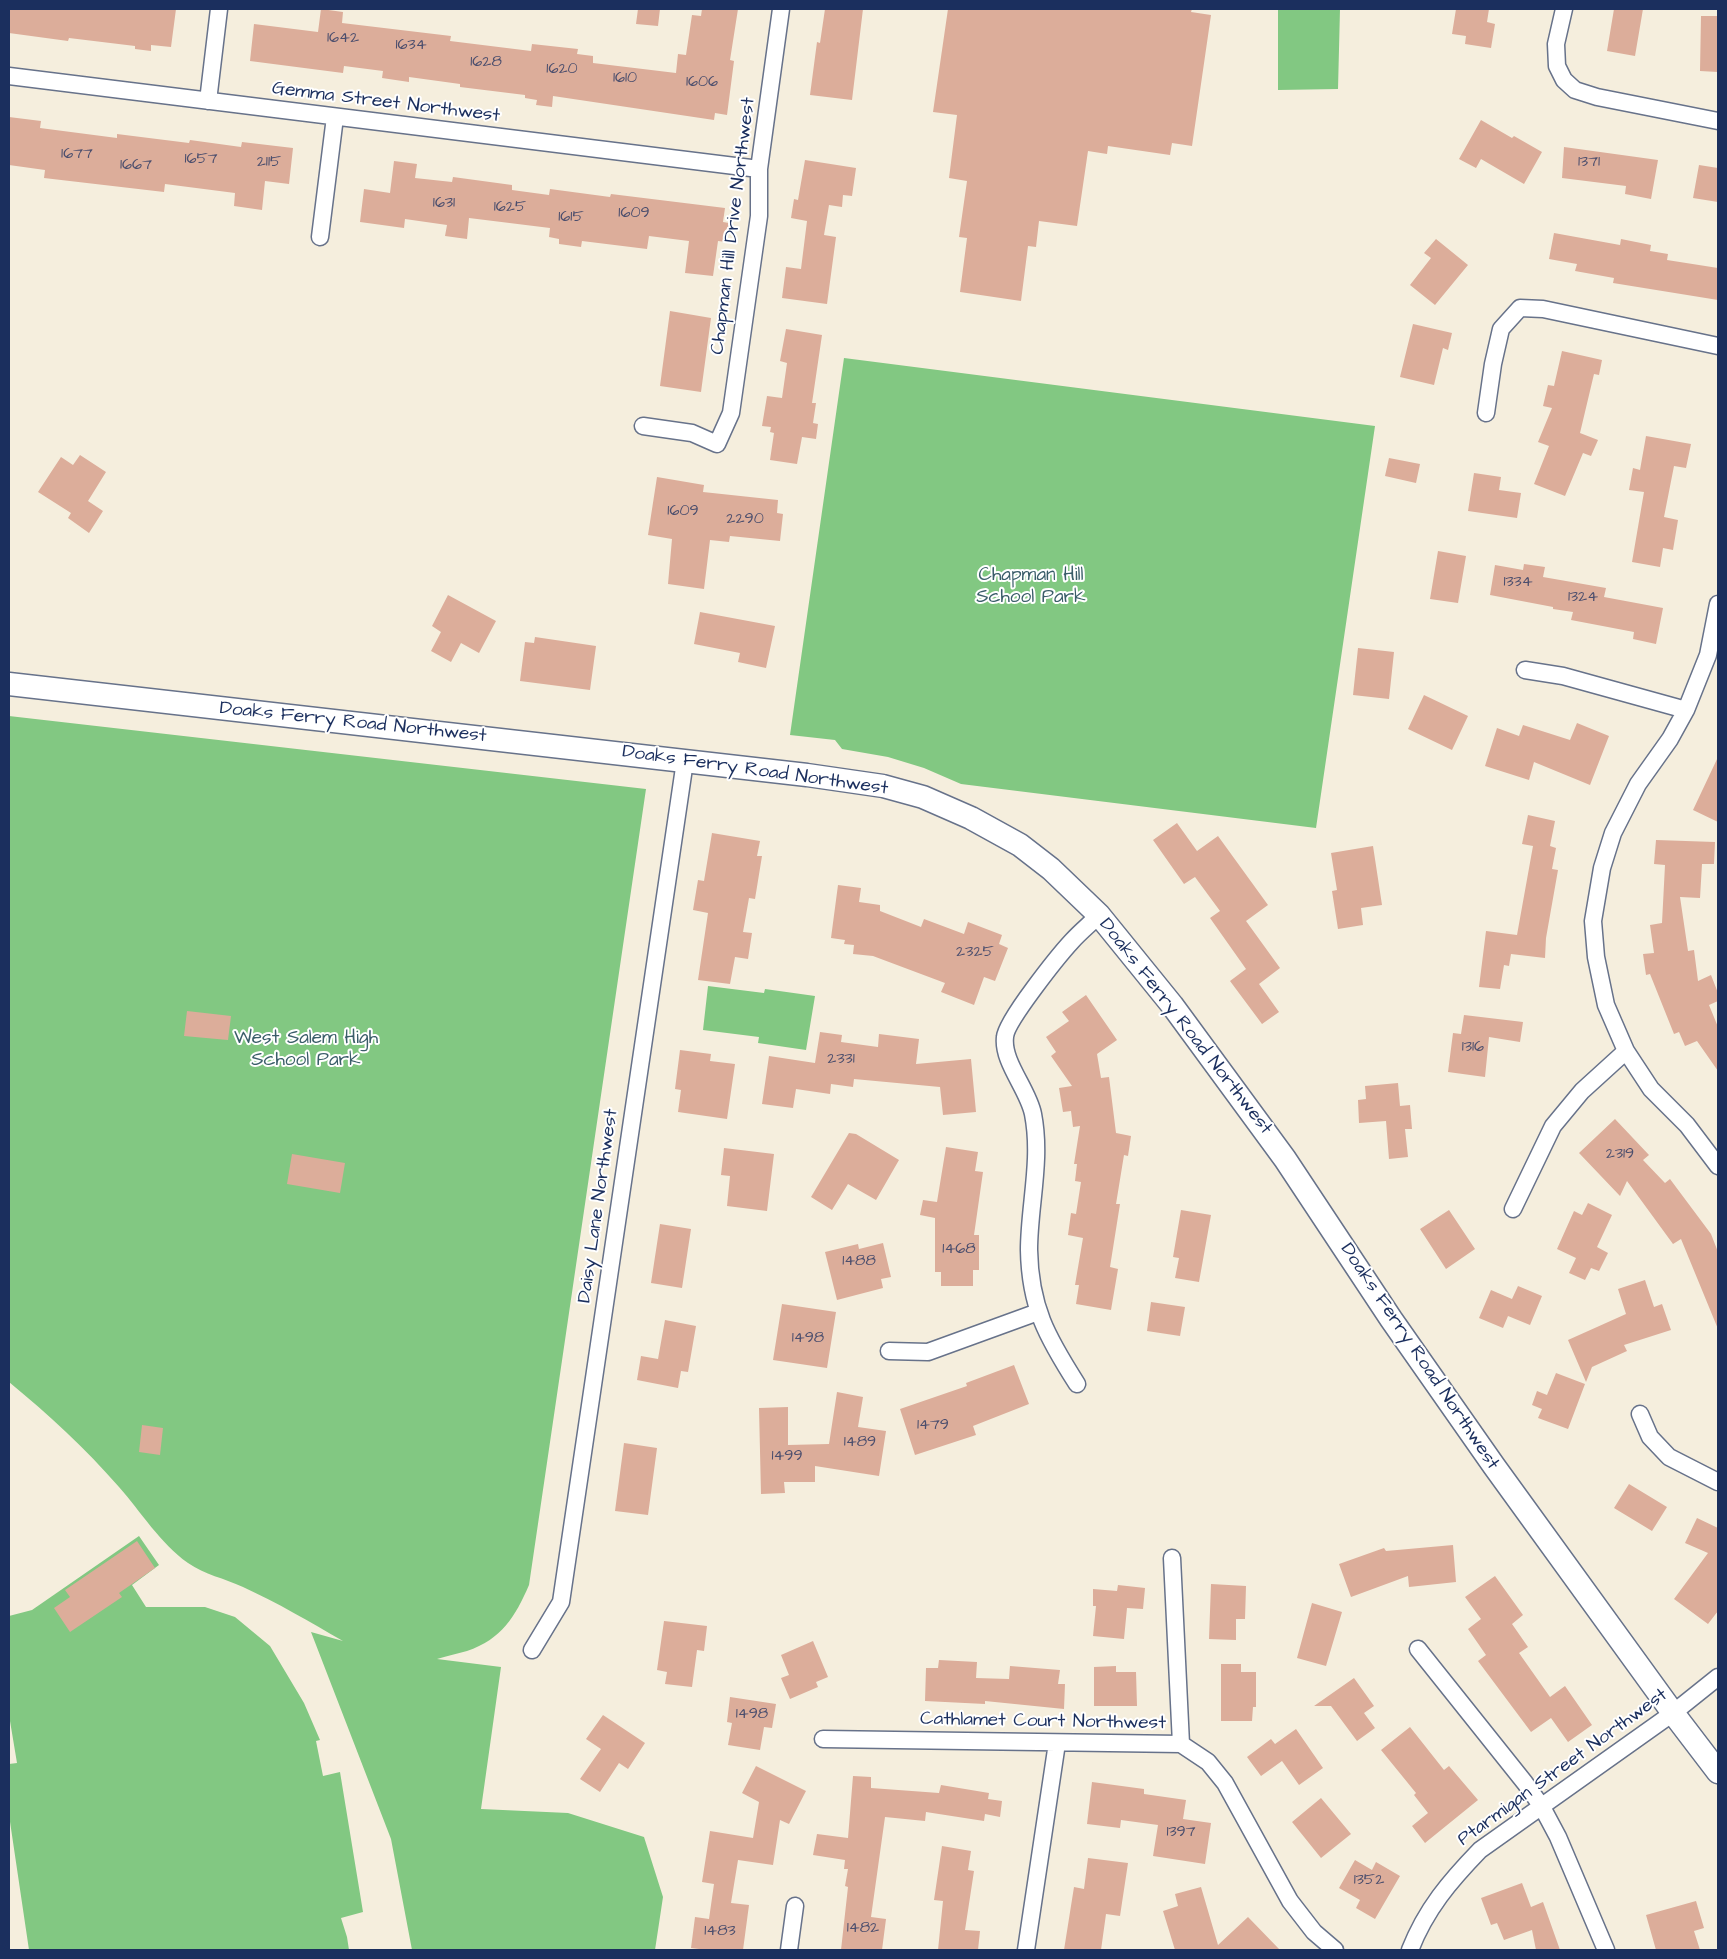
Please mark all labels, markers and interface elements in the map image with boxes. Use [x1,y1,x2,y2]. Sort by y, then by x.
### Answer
house number: 1642 [327,29,359,49]
house number: 1634 [395,36,427,56]
house number: 1628 [470,53,502,73]
house number: 1620 [546,60,578,80]
house number: 1610 [613,69,637,89]
house number: 1606 [686,73,718,93]
street label: Gemma Street Northwest [271,78,501,128]
street label: Chapman Hill Drive Northwest [707,96,761,356]
house number: 1677 [61,145,93,165]
house number: 1657 [184,150,218,170]
house number: 2115 [257,153,281,173]
house number: 1371 [1578,153,1600,173]
house number: 1667 [120,156,152,176]
house number: 1631 [433,194,455,214]
house number: 1625 [494,198,526,218]
house number: 1609 [618,204,650,224]
house number: 1615 [558,208,584,228]
house number: 1609 [667,502,699,522]
house number: 2290 [726,510,764,530]
park label: Chapman Hill School Park [976,565,1086,609]
house number: 1334 [1503,573,1533,593]
house number: 1324 [1568,588,1598,608]
street label: Doaks Ferry Road Northwest [218,698,488,748]
street label: Doaks Ferry Road Northwest [621,741,889,801]
street label: Doaks Ferry Road Northwest [1093,914,1277,1140]
house number: 2325 [956,943,994,963]
park label: West Salem High School Park [234,1028,378,1072]
house number: 1316 [1462,1038,1484,1058]
house number: 2331 [827,1050,855,1070]
street label: Daisy Lane Northwest [574,1108,624,1304]
house number: 2319 [1606,1145,1634,1165]
street label: Doaks Ferry Road Northwest [1335,1239,1503,1475]
house number: 1468 [942,1240,976,1260]
house number: 1488 [842,1252,876,1272]
house number: 1498 [792,1329,824,1349]
house number: 1479 [917,1416,949,1436]
house number: 1489 [844,1433,876,1453]
house number: 1499 [771,1447,803,1467]
street label: Ptarmigan Street Northwest [1454,1684,1672,1852]
house number: 1498 [736,1705,768,1725]
street label: Cathlamet Court Northwest [920,1708,1166,1736]
house number: 1397 [1166,1823,1196,1843]
house number: 1352 [1354,1871,1384,1891]
house number: 1482 [847,1919,879,1939]
house number: 1483 [704,1922,736,1942]

